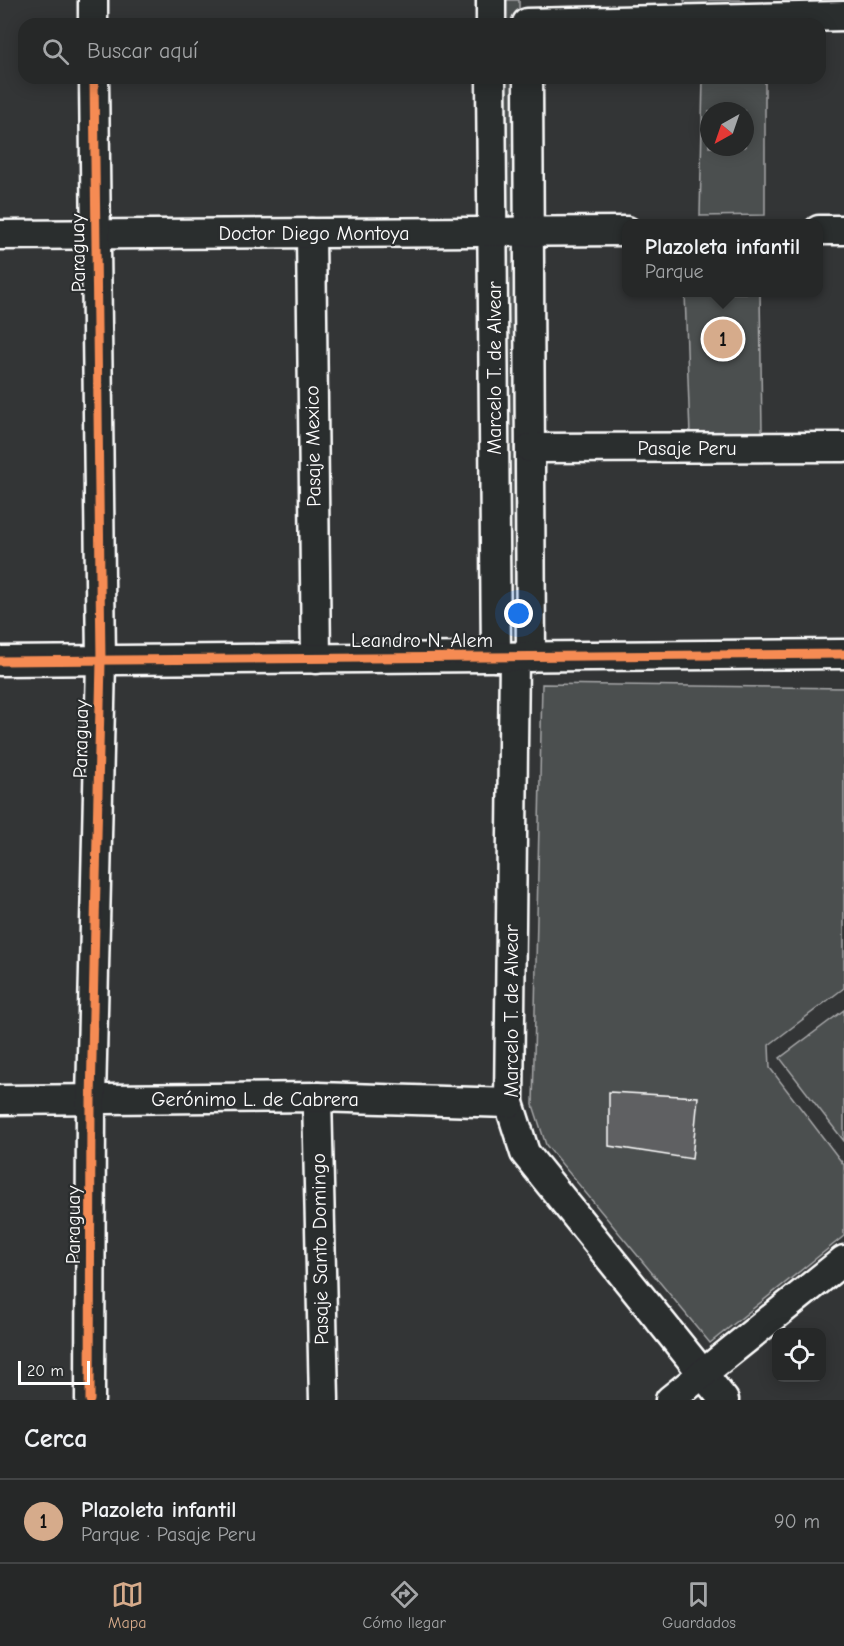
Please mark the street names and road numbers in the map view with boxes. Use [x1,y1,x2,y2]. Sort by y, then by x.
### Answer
street label: Paraguay [66,213,90,293]
street label: Doctor Diego Montoya [218,222,410,245]
street label: Marcelo T. de Alvear [483,281,506,455]
street label: Pasaje Mexico [300,385,326,507]
street label: Pasaje Peru [637,437,737,460]
street label: Leandro N. Alem [351,629,493,652]
street label: Paraguay [69,699,93,779]
street label: Marcelo T. de Alvear [500,924,523,1098]
street label: Gerónimo L. de Cabrera [151,1088,359,1111]
street label: Pasaje Santo Domingo [307,1153,333,1345]
street label: Paraguay [62,1186,85,1264]

